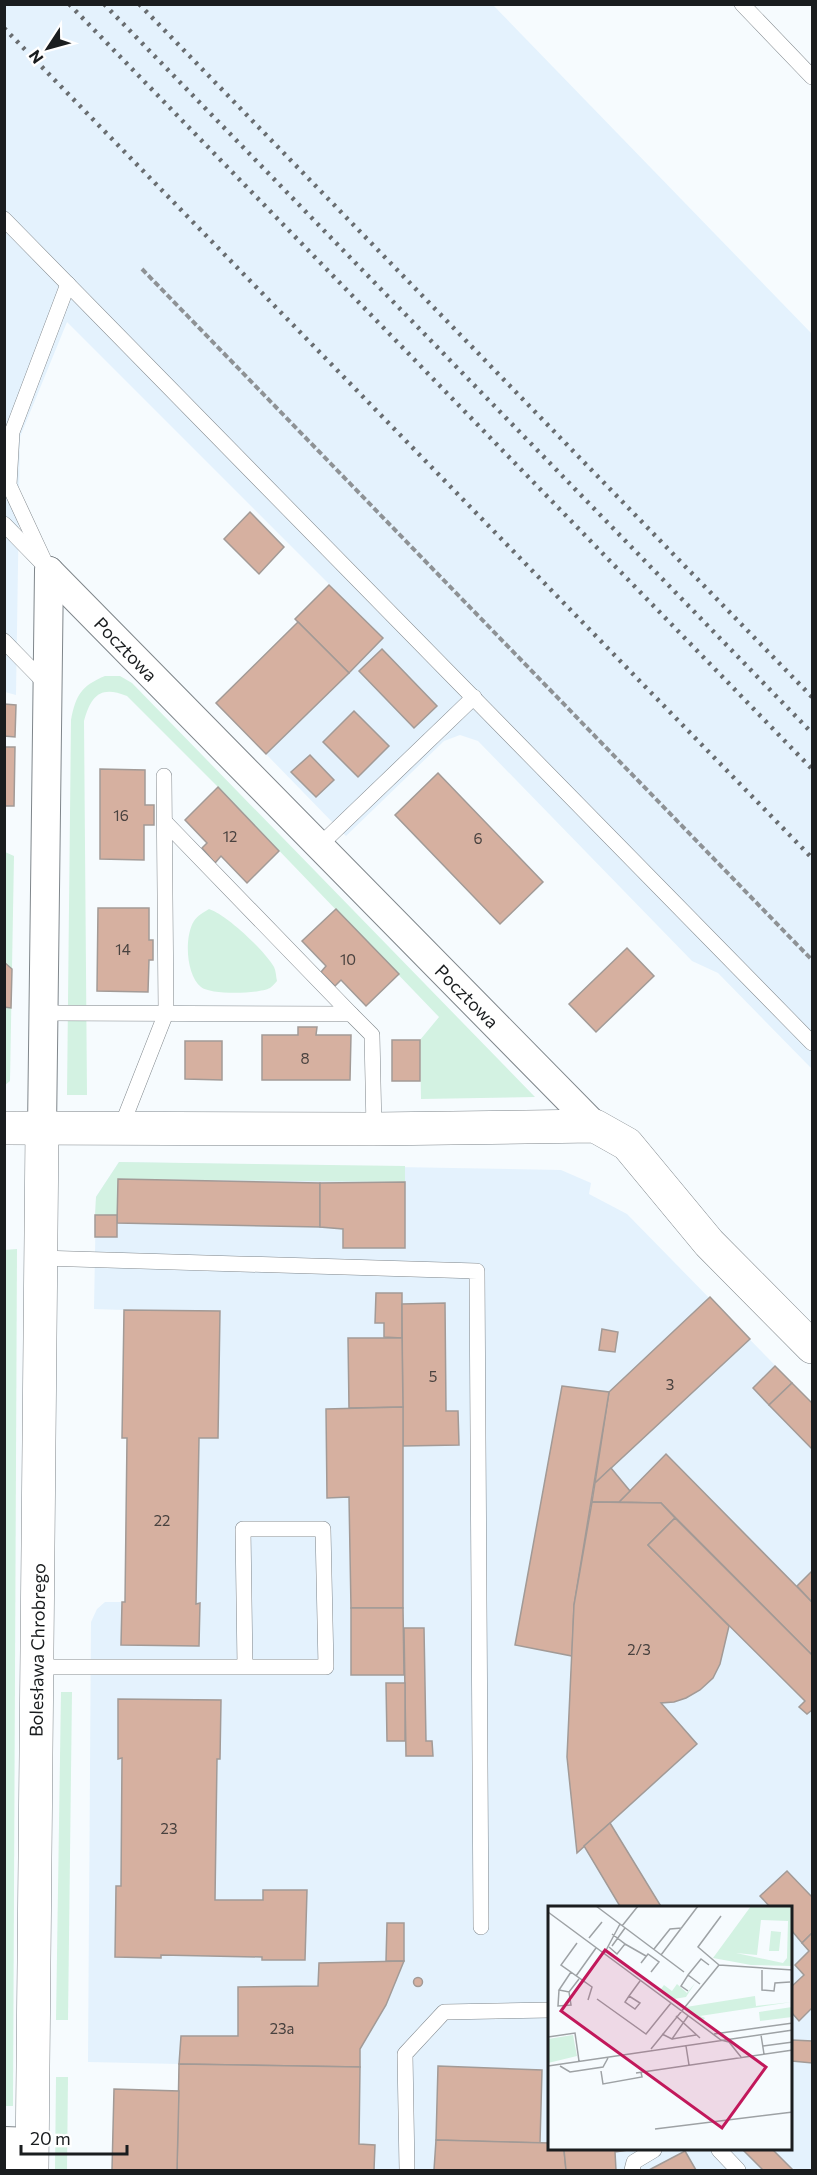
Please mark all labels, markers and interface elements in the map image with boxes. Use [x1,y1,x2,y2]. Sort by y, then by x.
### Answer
north arrow [18,18,78,78]
text: N [24,47,47,68]
street label: Pocztowa [90,612,162,686]
house number: 16 [113,806,129,824]
house number: 12 [223,827,237,845]
house number: 6 [473,829,483,847]
house number: 14 [115,940,131,958]
house number: 10 [340,950,356,968]
street label: Pocztowa [431,960,503,1032]
house number: 8 [300,1049,310,1067]
house number: 5 [429,1367,437,1385]
house number: 3 [666,1375,674,1393]
house number: 22 [154,1511,170,1529]
street label: Bolesława Chrobrego [24,1563,50,1737]
house number: 2/3 [627,1640,651,1658]
house number: 23 [161,1819,177,1837]
inset map [548,1906,793,2151]
house number: 23a [270,2019,294,2037]
scale bar [21,2118,128,2156]
text: 20 m [30,2127,71,2149]

